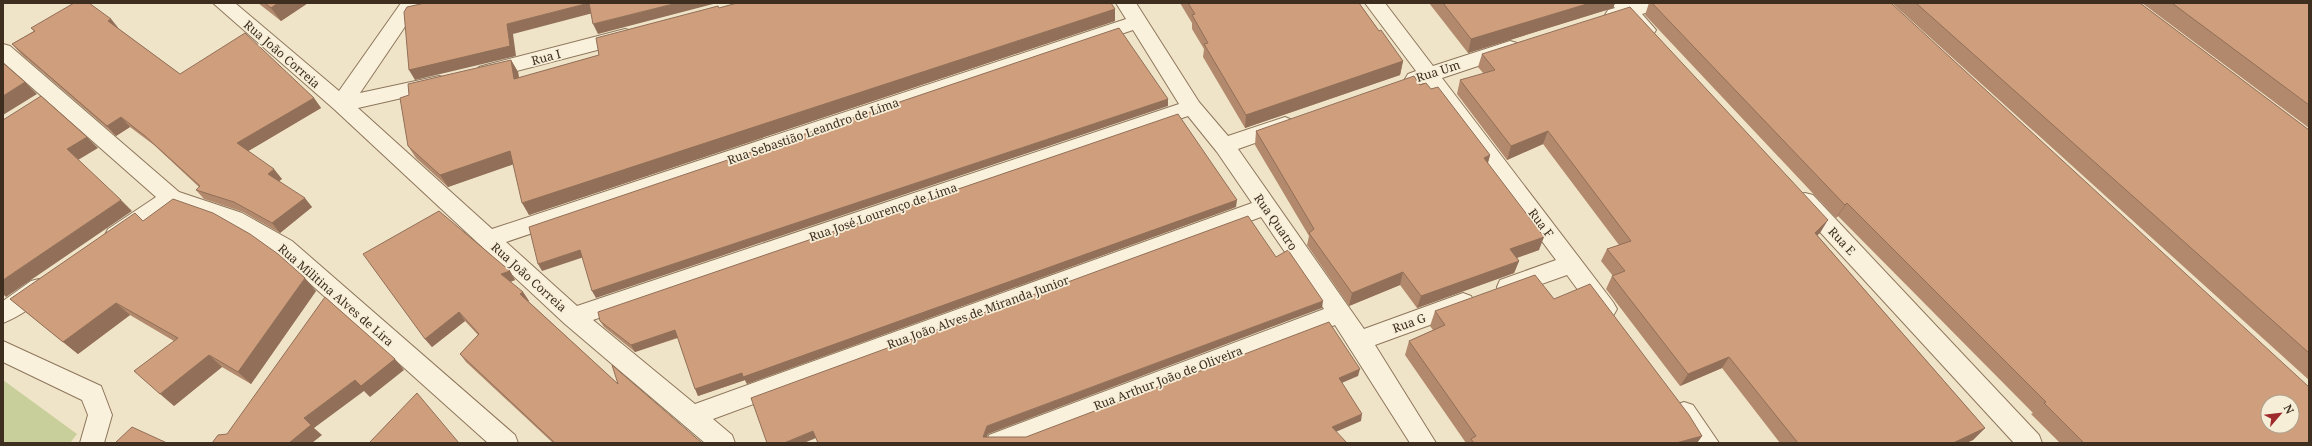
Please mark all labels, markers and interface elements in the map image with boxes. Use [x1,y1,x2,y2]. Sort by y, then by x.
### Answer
street label: Rua João Correia [240,16,324,92]
street label: Rua I [529,45,563,69]
street label: Rua Um [1414,56,1462,86]
street label: Rua Sebastião Leandro de Lima [725,94,901,168]
street label: Rua José Lourenço de Lima [807,179,960,245]
street label: Rua Quatro [1250,190,1302,254]
street label: Rua F [1524,205,1558,241]
street label: Rua E [1825,223,1859,259]
street label: Rua João Correia [488,239,571,316]
street label: Rua Militina Alves de Lira [275,240,398,350]
street label: Rua João Alves de Miranda Junior [885,271,1072,353]
street label: Rua G [1390,309,1428,337]
street label: Rua Arthur João de Oliveira [1091,342,1245,414]
north arrow [2260,394,2300,434]
text: N [2281,402,2298,417]

